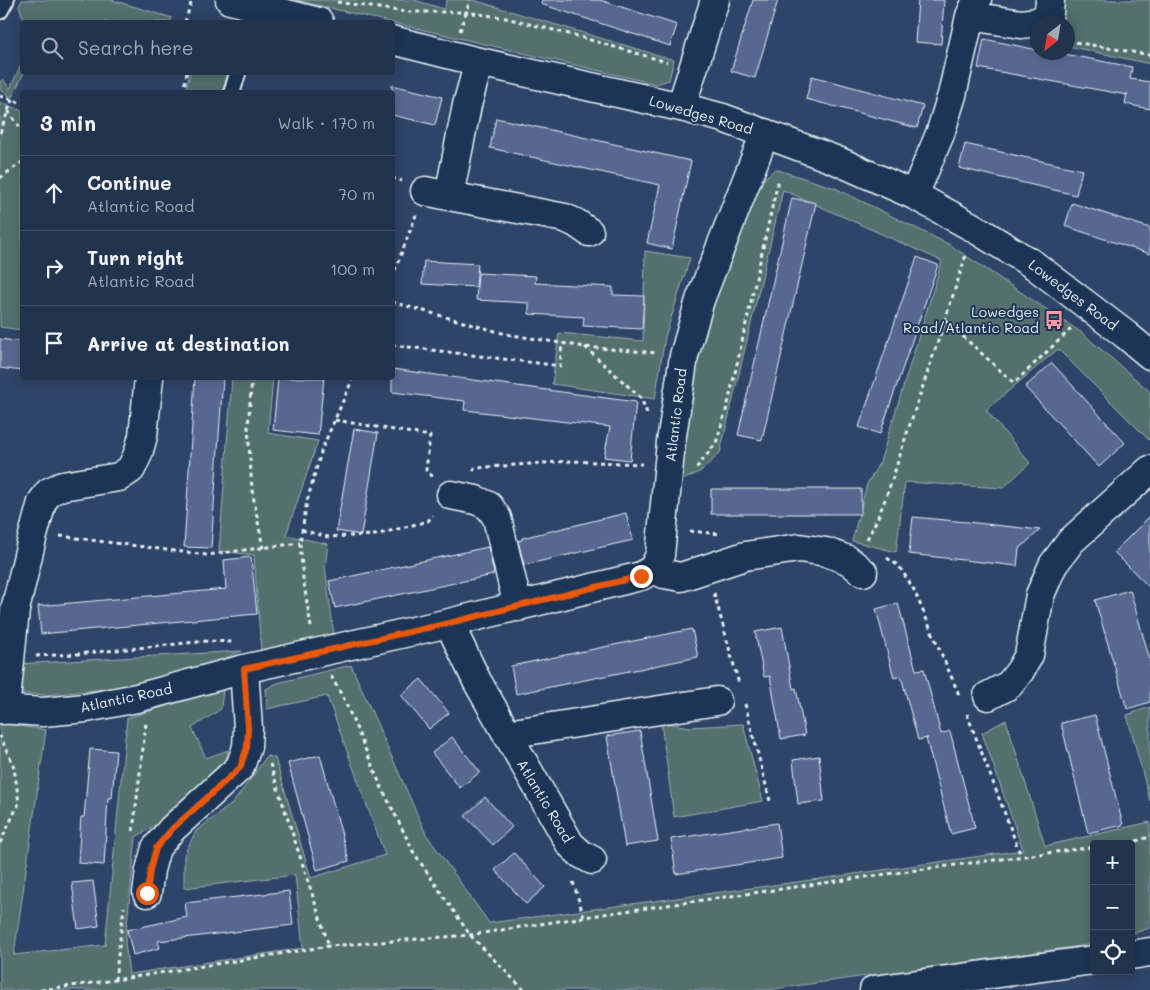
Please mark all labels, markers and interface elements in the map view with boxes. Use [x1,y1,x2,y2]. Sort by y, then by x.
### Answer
north arrow [1030,15,1075,60]
search box [20,20,395,75]
icon: search [38,34,66,62]
text: Search here [78,35,194,60]
street label: Lowedges Road [647,91,755,138]
text: 3 min [40,109,96,136]
text: Walk · 170 m [277,112,375,133]
text: Continue [87,170,172,195]
icon: ahead [40,179,68,207]
text: 70 m [338,183,375,204]
text: Atlantic Road [87,195,194,216]
text: Turn right [87,245,184,270]
icon: right [40,254,68,282]
street label: Lowedges Road [1025,255,1122,334]
text: 100 m [330,258,375,279]
text: Atlantic Road [87,270,194,291]
place label: Lowedges Road/Atlantic Road [903,302,1039,337]
bus stop icon: Lowedges Road/Atlantic Road [1043,309,1065,331]
icon: arrive [40,329,68,357]
text: Arrive at destination [87,331,290,356]
street label: Atlantic Road [660,367,691,463]
route end [630,565,653,588]
street label: Atlantic Road [78,678,174,717]
street label: Atlantic Road [513,756,578,846]
map controls [1090,840,1135,975]
button: + [1090,840,1135,885]
route start [136,882,159,905]
button: − [1090,885,1135,930]
button: locate [1090,930,1135,975]

